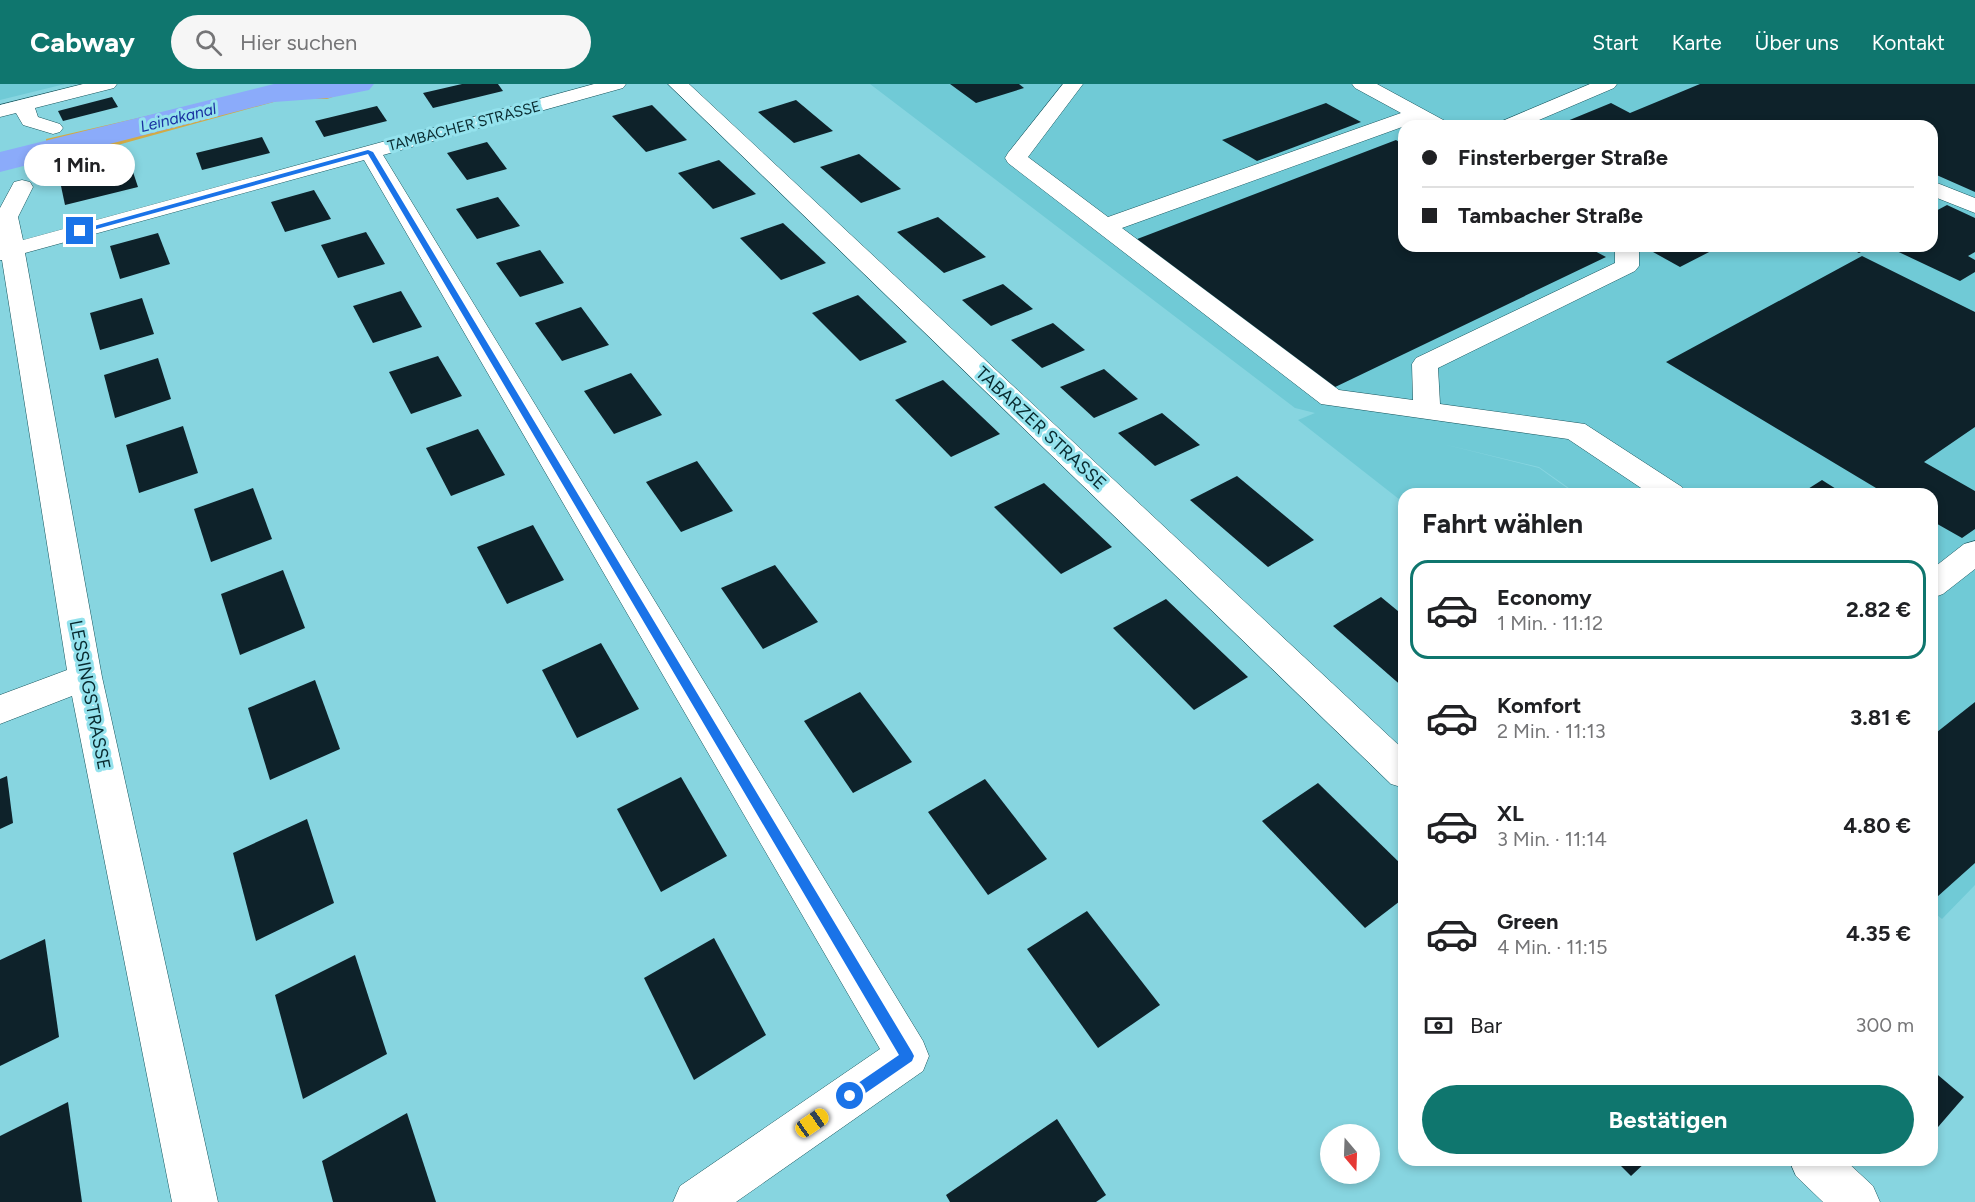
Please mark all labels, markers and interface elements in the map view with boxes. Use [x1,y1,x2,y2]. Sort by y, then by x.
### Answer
search box [171,15,591,69]
text: Cabway [30,25,135,59]
icon: search [192,26,225,59]
text: Hier suchen [240,29,357,56]
text: Start [1592,30,1639,55]
text: Karte [1672,30,1722,55]
text: Über uns [1755,30,1839,55]
text: Kontakt [1872,30,1945,55]
street label: TAMBACHER STRASSE [386,97,542,155]
water label: Leinakanal [138,99,219,136]
callout: 1 Min. [25,144,136,186]
text: Finsterberger Straße [1458,144,1668,171]
text: 1 Min. [54,153,105,177]
text: Tambacher Straße [1458,202,1643,229]
route end [66,217,93,244]
street label: TABARZER STRASSE [971,362,1111,494]
text: Fahrt wählen [1422,507,1583,540]
icon: car [1425,583,1479,637]
text: Economy [1497,584,1592,611]
text: 2.82 € [1846,596,1911,623]
text: 1 Min. · 11:12 [1497,611,1603,635]
street label: LESSINGSTRASSE [65,618,115,772]
icon: car [1425,691,1479,745]
text: Komfort [1497,692,1581,719]
text: 3.81 € [1850,704,1911,731]
text: 2 Min. · 11:13 [1497,719,1606,743]
icon: car [1425,799,1479,853]
text: XL [1497,800,1524,827]
text: 4.80 € [1843,812,1911,839]
text: 3 Min. · 11:14 [1497,827,1607,851]
icon: car [1425,907,1479,961]
text: Green [1497,908,1559,935]
text: 4.35 € [1846,920,1911,947]
text: 4 Min. · 11:15 [1497,935,1608,959]
icon: cash [1422,1009,1455,1042]
text: Bar [1470,1012,1502,1039]
text: 300 m [1856,1013,1914,1037]
route start [836,1082,863,1109]
button: Bestätigen [1422,1085,1914,1154]
car [792,1105,832,1141]
north arrow [1320,1124,1380,1184]
map controls [1320,1124,1380,1184]

